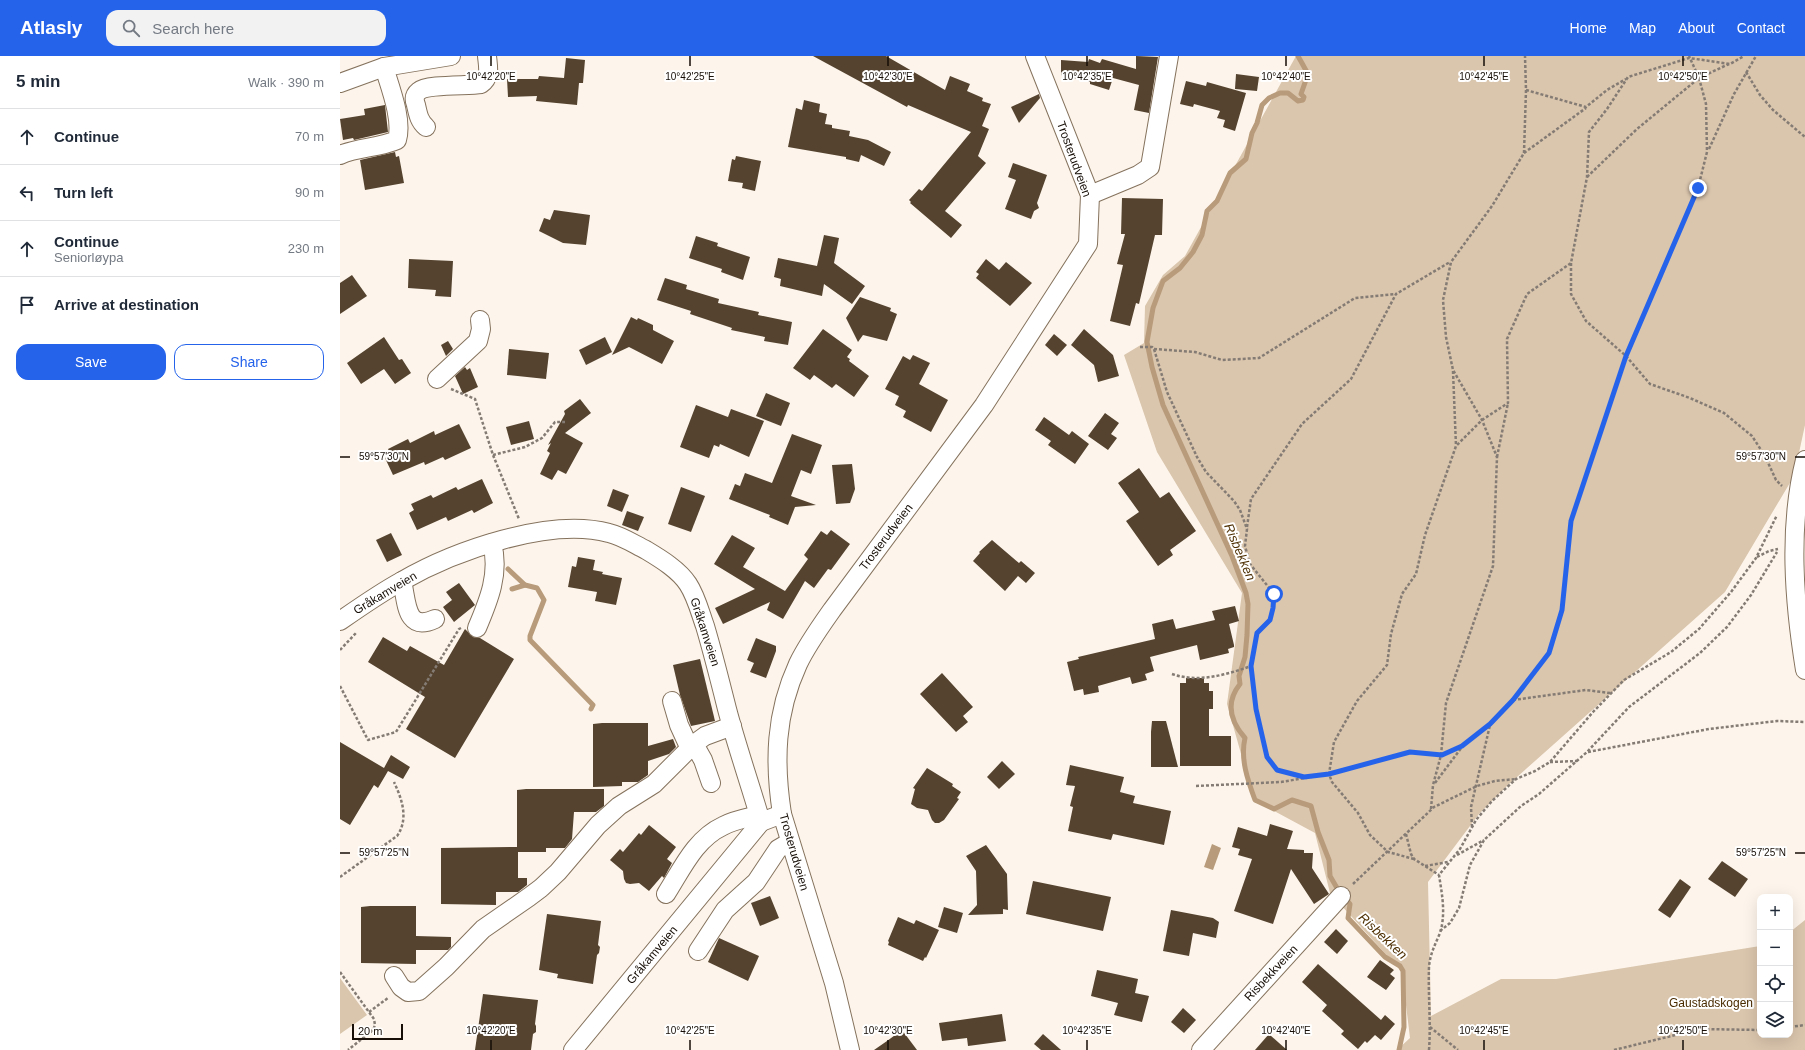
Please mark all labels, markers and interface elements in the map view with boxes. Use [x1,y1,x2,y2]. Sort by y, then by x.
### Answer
search box [106,10,386,46]
text: Atlasly [20,17,82,38]
icon: search [120,17,142,39]
text: Search here [152,20,234,37]
text: Home [1570,20,1607,36]
text: Map [1629,20,1656,36]
text: About [1678,20,1715,36]
text: Contact [1737,20,1785,36]
text: 10°42'20"E [466,71,516,82]
text: 10°42'25"E [665,71,715,82]
text: 10°42'30"E [863,71,913,82]
text: 10°42'35"E [1062,71,1112,82]
text: 10°42'40"E [1261,71,1311,82]
text: 10°42'45"E [1459,71,1509,82]
text: 10°42'50"E [1658,71,1708,82]
text: 5 min [16,72,60,91]
text: Walk · 390 m [248,75,324,90]
street label: Trosterudveien [1054,119,1094,199]
icon: ahead [16,126,38,148]
text: Continue [54,128,119,145]
text: 70 m [295,129,324,144]
route end [1689,179,1707,197]
icon: left [16,182,38,204]
text: Turn left [54,184,113,201]
text: 90 m [295,185,324,200]
text: Continue [54,233,119,250]
icon: ahead [16,238,38,260]
text: 230 m [288,241,324,256]
text: Seniorløypa [54,250,123,265]
icon: arrive [16,294,38,316]
text: Arrive at destination [54,296,199,313]
button: Save [16,344,166,380]
button: Share [174,344,324,380]
text: 59°57'30"N [359,451,409,462]
text: 59°57'30"N [1736,451,1786,462]
street label: Trosterudveien [856,501,916,573]
water label: Risbekken [1221,521,1259,583]
street label: Gråkamveien [351,569,419,617]
route start [1265,585,1283,603]
street label: Gråkamveien [687,596,723,668]
street label: Trosterudveien [776,812,812,892]
text: 59°57'25"N [359,847,409,858]
text: 59°57'25"N [1736,847,1786,858]
map controls [1757,894,1793,1038]
button: + [1757,894,1793,930]
water label: Risbekken [1356,910,1410,962]
street label: Gråkamveien [624,923,680,987]
button: − [1757,930,1793,966]
street label: Risbekkveien [1242,942,1300,1004]
button: locate [1757,966,1793,1002]
park label: Gaustadskogen [1669,996,1753,1010]
button: layers [1757,1002,1793,1038]
scale bar [352,1022,403,1041]
text: 20 m [358,1025,382,1037]
text: 10°42'20"E [466,1025,516,1036]
text: 10°42'25"E [665,1025,715,1036]
text: 10°42'30"E [863,1025,913,1036]
text: 10°42'35"E [1062,1025,1112,1036]
text: 10°42'40"E [1261,1025,1311,1036]
text: 10°42'45"E [1459,1025,1509,1036]
text: 10°42'50"E [1658,1025,1708,1036]

